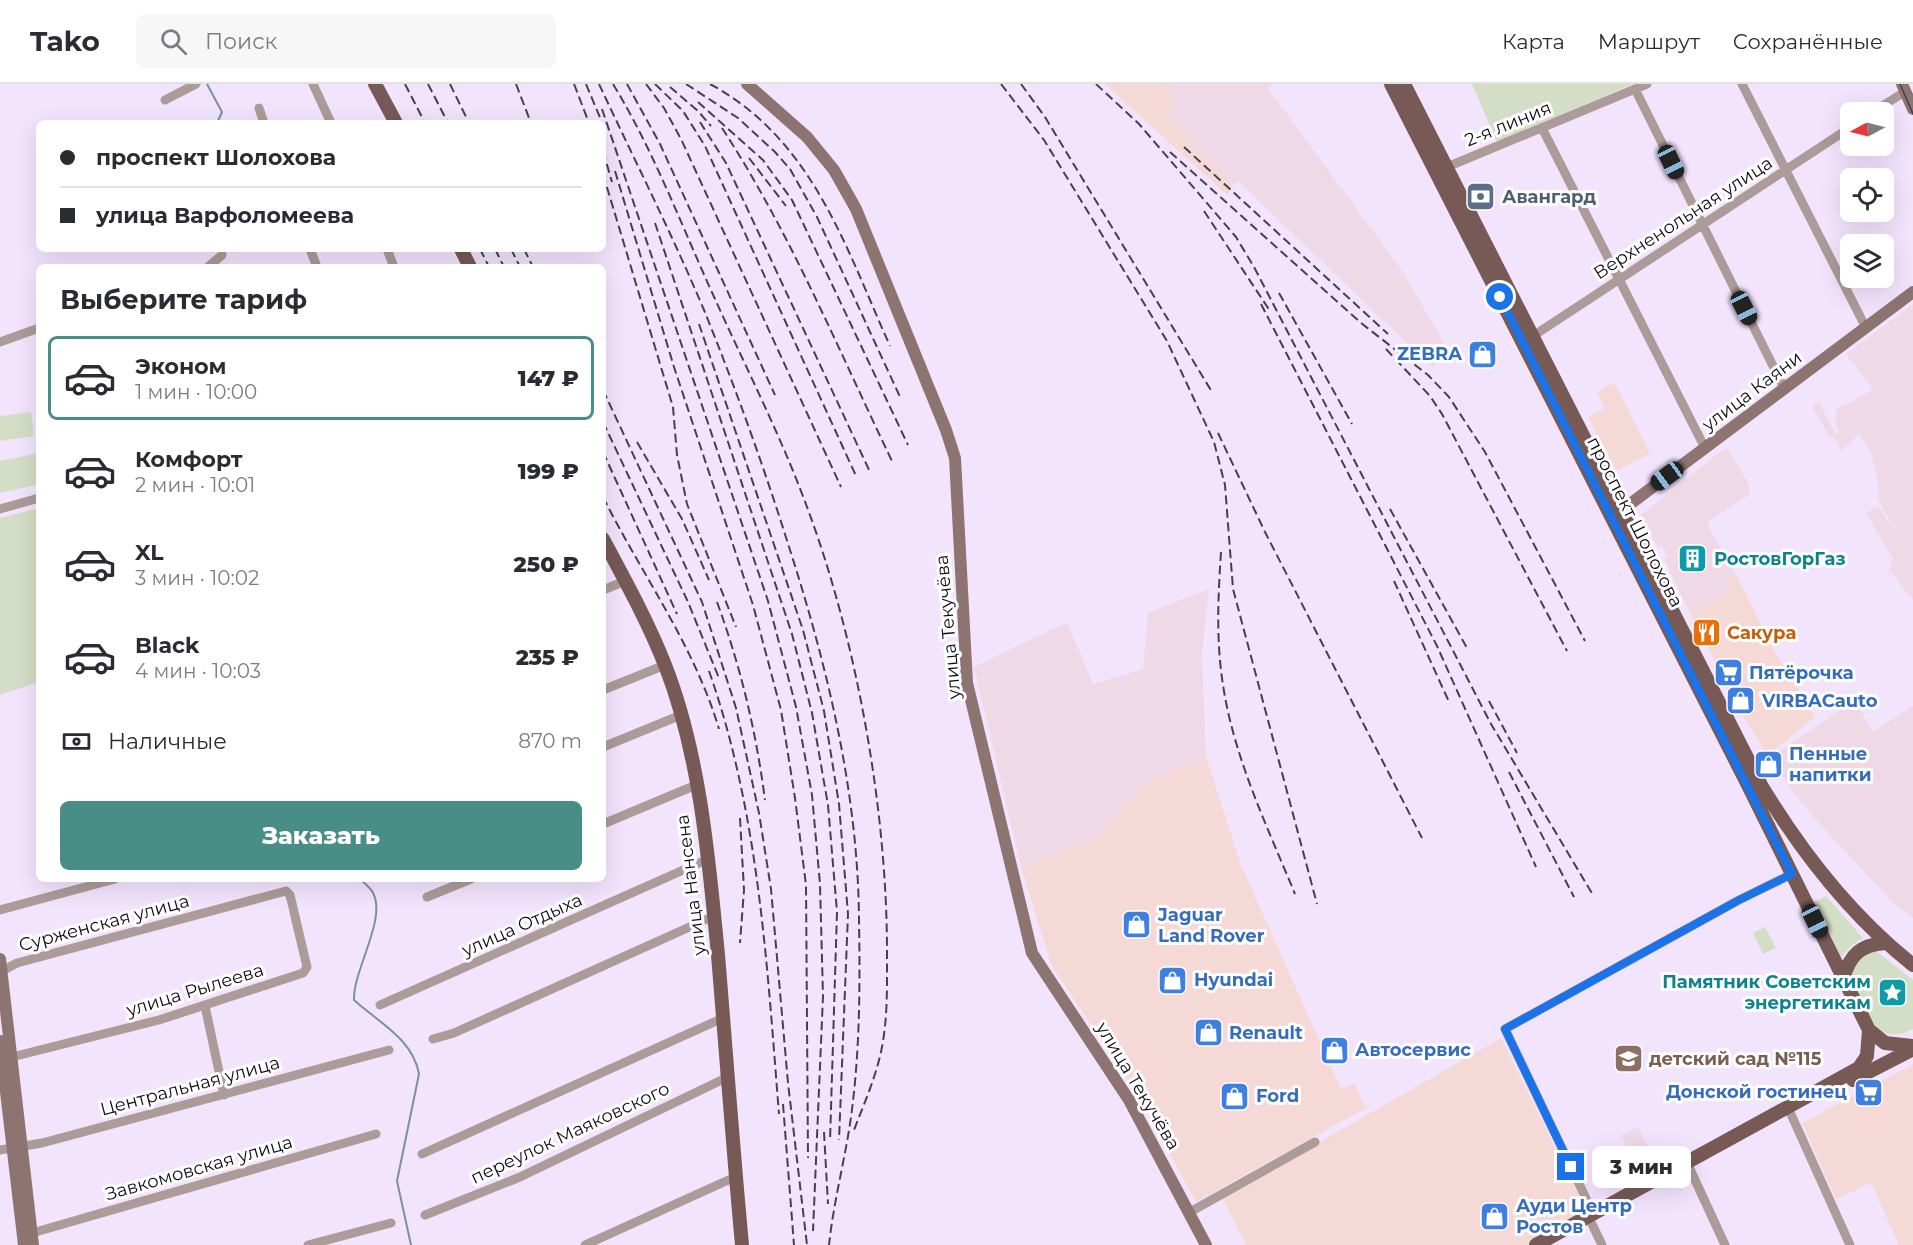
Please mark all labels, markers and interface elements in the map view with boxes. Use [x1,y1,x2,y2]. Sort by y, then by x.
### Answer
search box [136,14,556,68]
text: Tako [30,24,100,58]
icon: search [157,25,190,58]
text: Поиск [205,28,277,55]
text: Карта [1502,29,1565,54]
text: Маршрут [1598,29,1700,54]
text: Сохранённые [1733,29,1883,54]
street label: 2-я линия [1462,97,1554,151]
north arrow [1840,102,1894,156]
map controls [1840,102,1894,288]
car [1655,142,1687,182]
text: проспект Шолохова [96,144,336,171]
street label: Верхненольная улица [1589,152,1777,284]
button: locate [1840,168,1894,222]
bank icon: Авангард [1465,181,1497,213]
place label: Авангард [1502,186,1596,208]
text: улица Варфоломеева [96,202,354,229]
button: layers [1840,234,1894,288]
text: Выберите тариф [60,283,307,316]
route start [1486,283,1513,310]
car [1728,288,1760,328]
shop icon: ZEBRA [1467,338,1499,370]
place label: ZEBRA [1397,343,1462,365]
street label: улица Каяни [1697,346,1806,436]
icon: car [63,351,117,405]
text: Эконом [135,353,226,380]
text: 147 ₽ [518,365,579,392]
text: 1 мин · 10:00 [135,380,257,404]
street label: проспект Шолохова [1582,433,1688,611]
icon: car [63,444,117,498]
text: Комфорт [135,446,243,473]
text: 199 ₽ [518,458,579,485]
car [1647,458,1687,494]
text: 2 мин · 10:01 [135,473,255,497]
icon: car [63,537,117,591]
text: XL [135,539,164,566]
building icon: РостовГорГаз [1677,543,1709,575]
place label: РостовГорГаз [1714,548,1846,570]
text: 250 ₽ [514,551,579,578]
street label: улица Текучёва [931,554,965,701]
text: 3 мин · 10:02 [135,566,259,590]
restaurant icon: Сакура [1690,617,1722,649]
place label: Сакура [1727,622,1796,644]
icon: car [63,630,117,684]
text: Black [135,632,199,659]
text: 235 ₽ [516,644,579,671]
supermarket icon: Пятёрочка [1712,657,1744,689]
text: 4 мин · 10:03 [135,659,261,683]
place label: Пятёрочка [1749,662,1854,684]
shop icon: VIRBACauto [1725,685,1757,717]
place label: VIRBACauto [1761,690,1878,712]
icon: cash [60,725,93,758]
text: Наличные [108,728,227,755]
text: 870 m [518,729,582,753]
place label: Пенные напитки [1789,743,1871,786]
shop icon: Пенные напитки [1752,748,1784,780]
button: Заказать [60,801,582,870]
street label: улица Нансена [671,813,711,958]
street label: улица Отдыха [457,889,586,962]
street label: Сурженская улица [16,890,192,956]
car [1799,901,1831,941]
place label: Jaguar Land Rover [1157,904,1265,947]
shop icon: Jaguar Land Rover [1121,909,1153,941]
street label: улица Рылеева [123,959,266,1022]
shop icon: Hyundai [1157,964,1189,996]
place label: Hyundai [1194,969,1273,991]
place label: Памятник Советским энергетикам [1662,971,1871,1014]
place icon: Памятник Советским энергетикам [1876,976,1908,1008]
street label: улица Текучёва [1091,1017,1185,1154]
shop icon: Renault [1192,1017,1224,1049]
place label: Renault [1229,1022,1303,1044]
shop icon: Автосервис [1318,1034,1350,1066]
place label: Автосервис [1355,1039,1471,1061]
school or university icon: детский сад №115 [1612,1043,1644,1075]
place label: детский сад №115 [1649,1048,1822,1070]
street label: Центральная улица [98,1051,282,1121]
supermarket icon: Донской гостинец [1852,1076,1884,1108]
street label: переулок Маяковского [467,1077,673,1189]
shop icon: Ford [1219,1080,1251,1112]
place label: Донской гостинец [1666,1081,1847,1103]
place label: Ford [1256,1085,1299,1107]
street label: Завкомовская улица [103,1131,295,1205]
callout: 3 мин [1592,1146,1691,1188]
route end [1557,1153,1584,1180]
text: 3 мин [1610,1155,1673,1179]
place label: Ауди Центр Ростов [1516,1195,1632,1238]
shop icon: Ауди Центр Ростов [1479,1200,1511,1232]

